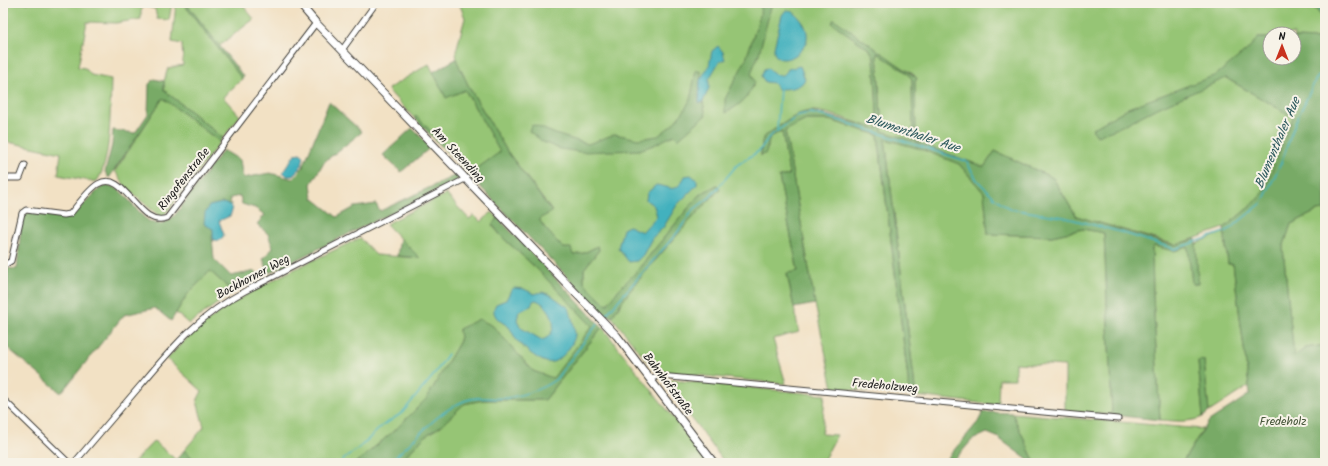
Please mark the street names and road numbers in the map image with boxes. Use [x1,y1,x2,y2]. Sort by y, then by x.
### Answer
street label: Am Steending [427,123,489,188]
street label: Ringofenstraße [153,143,215,215]
street label: Bockhorner Weg [213,249,293,304]
street label: Bahnhofstraße [638,349,698,420]
street label: Fredeholzweg [851,374,919,398]

